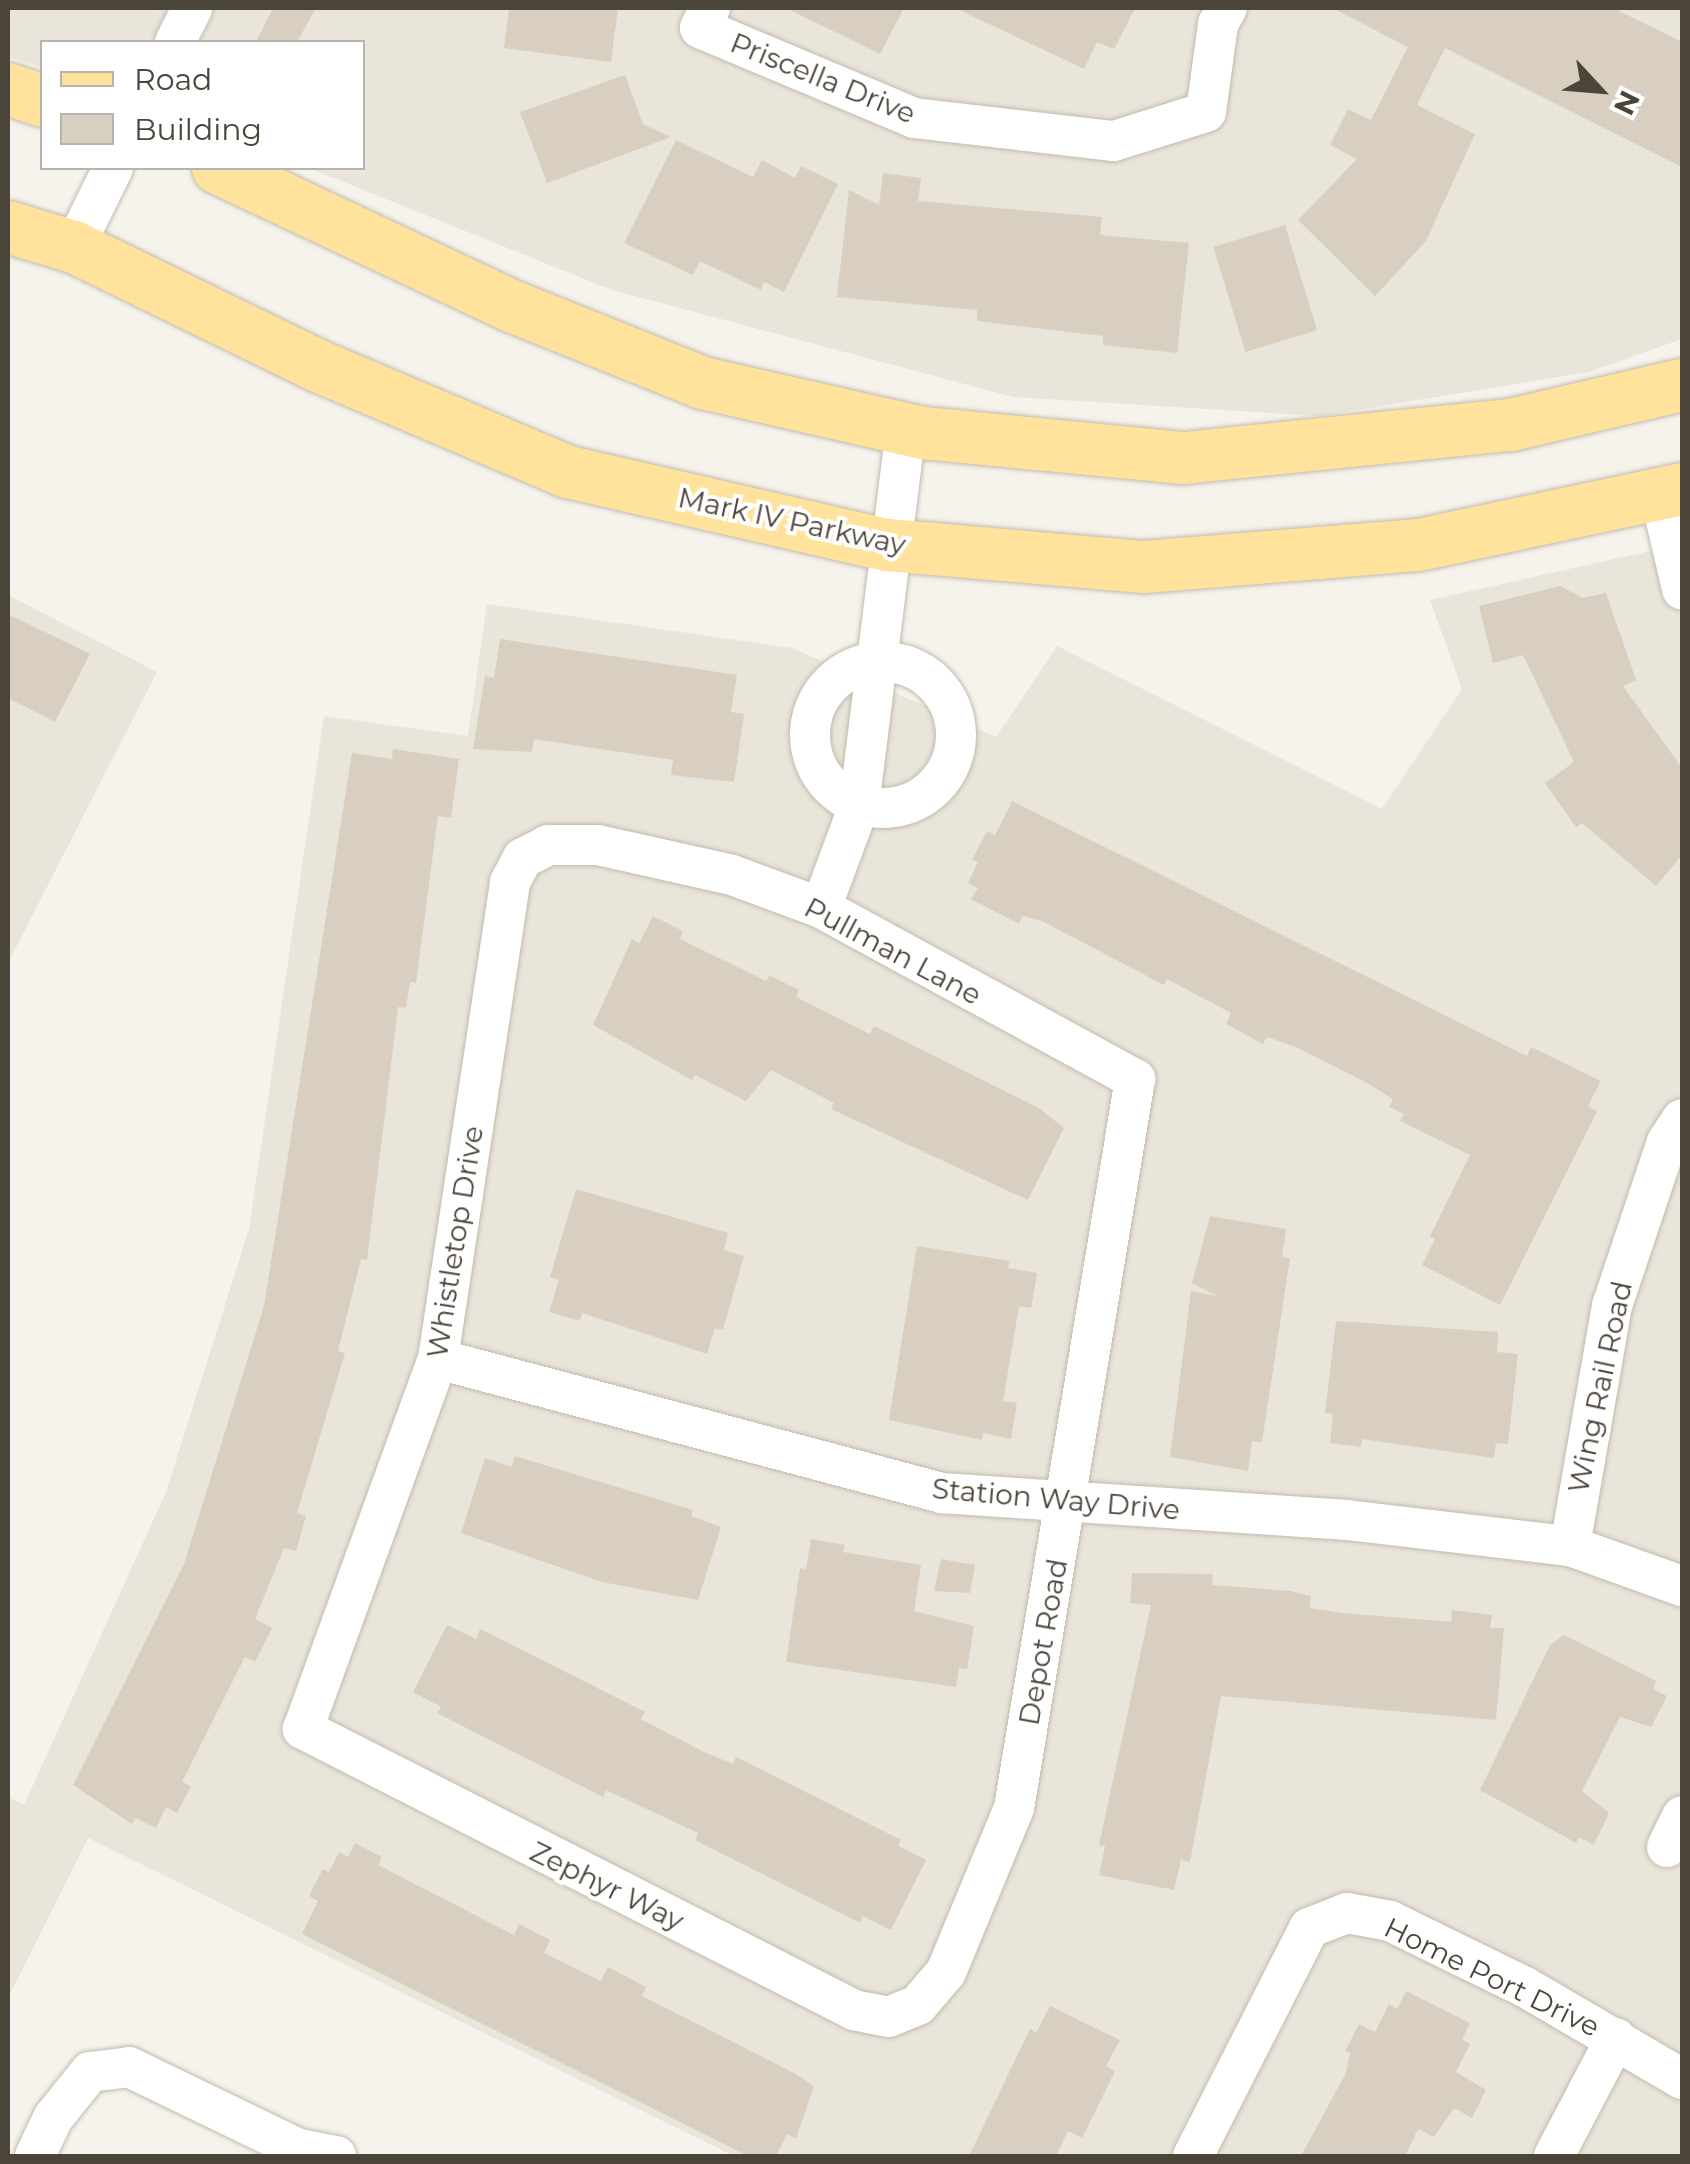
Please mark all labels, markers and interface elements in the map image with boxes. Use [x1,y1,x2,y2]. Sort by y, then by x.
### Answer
street label: Priscella Drive [726,26,920,130]
legend [40,40,365,170]
north arrow [1550,40,1650,140]
text: Road [134,61,212,98]
text: N [1607,86,1647,121]
text: Building [134,111,262,148]
street label: Mark IV Parkway [675,480,909,562]
street label: Pullman Lane [799,890,987,1012]
street label: Whistletop Drive [420,1124,490,1360]
street label: Wing Rail Road [1561,1278,1639,1496]
street label: Station Way Drive [931,1471,1181,1527]
street label: Depot Road [1012,1556,1074,1728]
street label: Zephyr Way [525,1834,689,1938]
street label: Home Port Drive [1379,1910,1605,2044]

